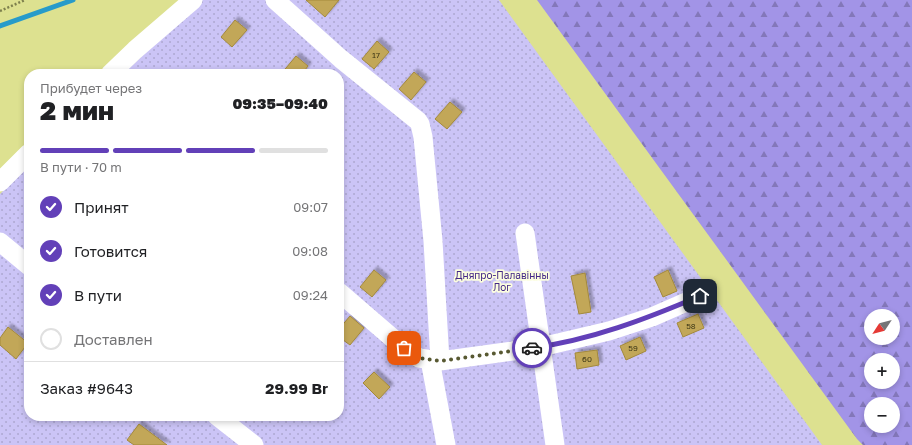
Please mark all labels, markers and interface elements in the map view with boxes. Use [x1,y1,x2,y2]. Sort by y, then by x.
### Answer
house number: 17 [372,50,380,60]
text: Прибудет через [40,80,142,96]
text: 09:35–09:40 [232,94,328,112]
text: 2 мин [40,95,114,126]
text: В пути · 70 m [40,159,122,175]
icon: check [40,196,62,218]
text: Принят [74,198,129,216]
text: 09:07 [293,199,328,215]
icon: check [40,240,62,262]
text: Готовится [74,242,147,260]
text: 09:08 [292,243,328,259]
park label: Дняпро-Палавінны Лог [455,269,549,293]
pin [683,279,717,313]
icon: check [40,284,62,306]
icon: home [689,285,711,307]
text: В пути [74,286,122,304]
text: 09:24 [293,287,328,303]
north arrow [864,309,900,345]
map controls [864,309,900,433]
house number: 58 [686,321,696,331]
courier [512,328,552,368]
text: Доставлен [74,330,153,348]
pin [387,331,421,365]
icon: bag [393,337,415,359]
icon: car [521,337,543,359]
house number: 59 [628,343,638,353]
button: + [864,353,900,389]
house number: 60 [582,354,592,364]
text: Заказ #9643 [40,379,133,397]
text: 29.99 Br [265,379,328,397]
button: − [864,397,900,433]

